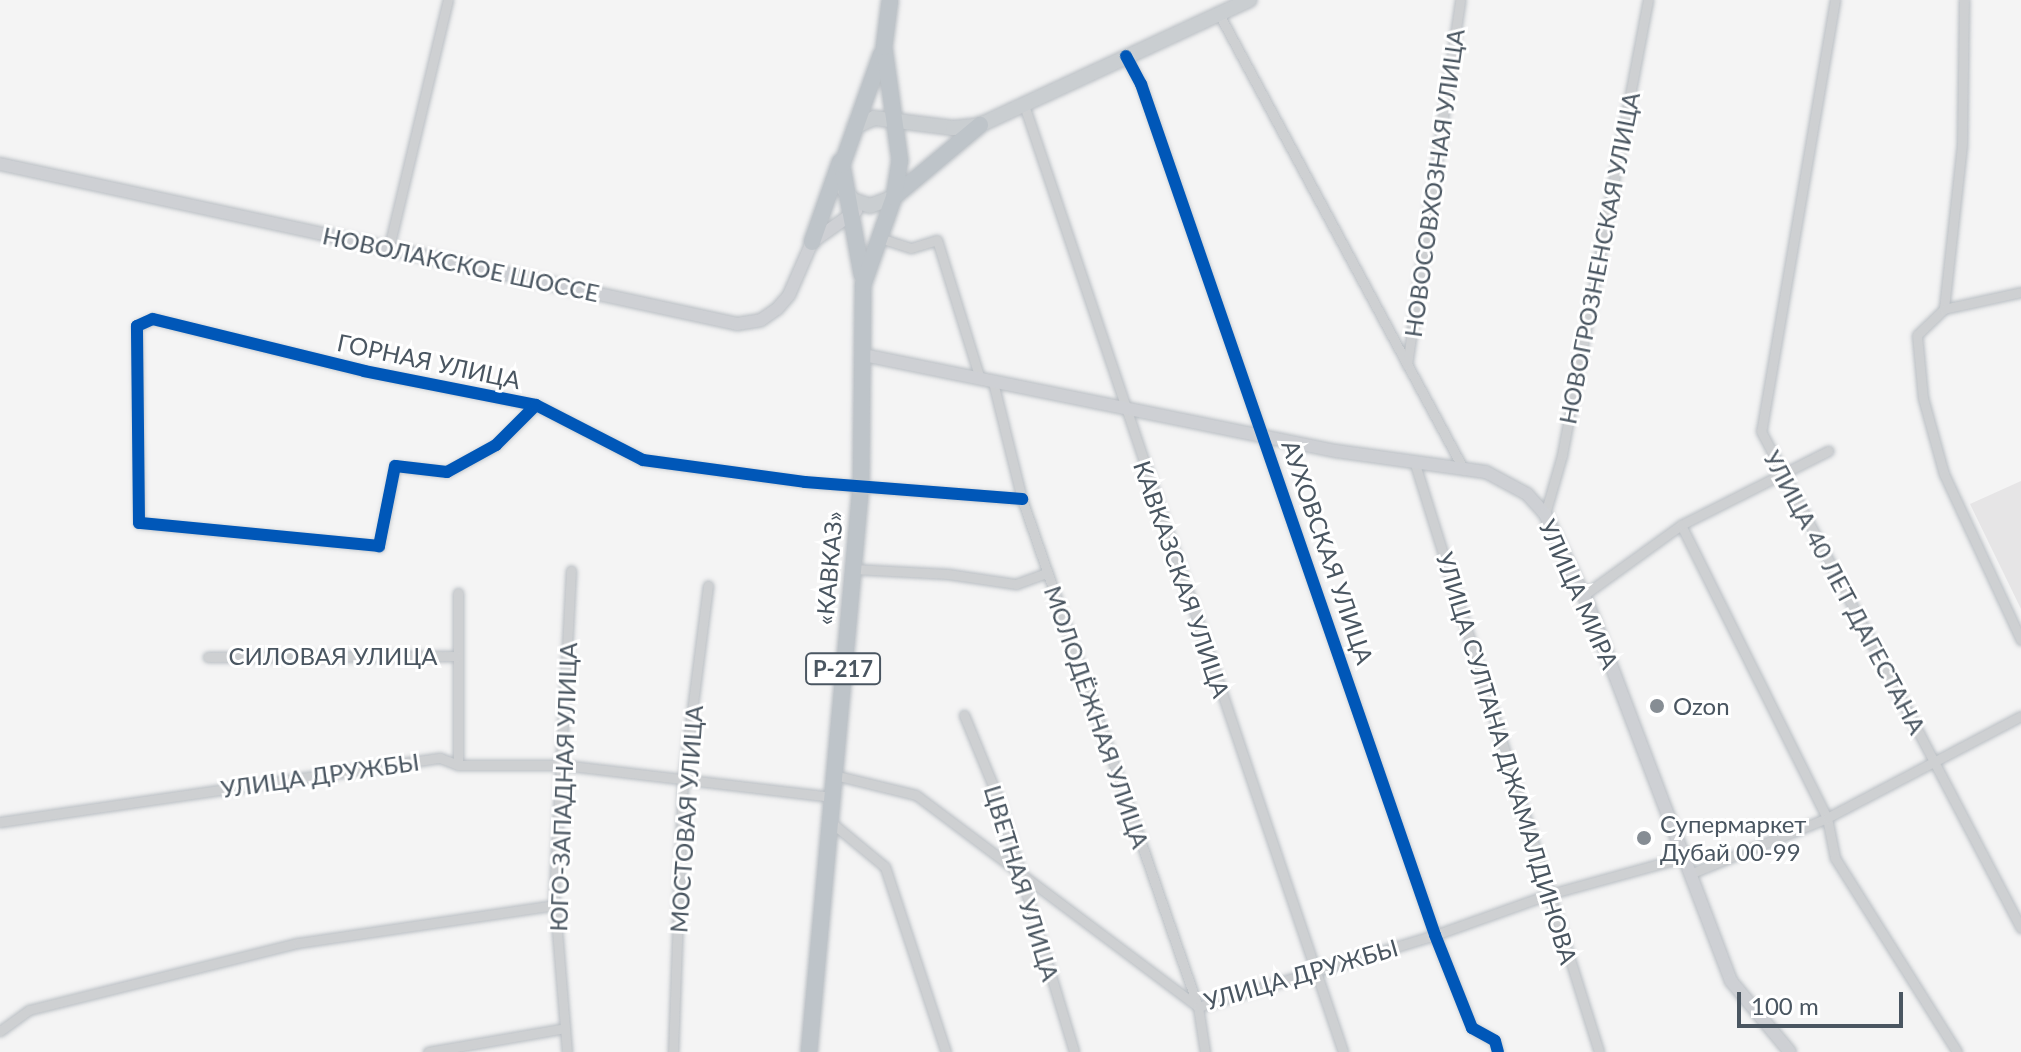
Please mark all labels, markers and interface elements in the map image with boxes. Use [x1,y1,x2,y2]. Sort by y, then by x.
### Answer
street label: НОВОСОВХОЗНАЯ УЛИЦА [1398,27,1470,339]
street label: НОВОГРОЗНЕНСКАЯ УЛИЦА [1553,90,1645,426]
street label: НОВОЛАКСКОЕ ШОССЕ [320,221,602,307]
street label: ГОРНАЯ УЛИЦА [335,328,523,394]
street label: АУХОВСКАЯ УЛИЦА [1276,436,1380,668]
street label: УЛИЦА 40 ЛЕТ ДАГЕСТАНА [1758,445,1932,739]
street label: КАВКАЗСКАЯ УЛИЦА [1128,457,1236,701]
street label: «КАВКАЗ» [810,510,848,626]
street label: УЛИЦА МИРА [1533,515,1625,673]
street label: УЛИЦА СУЛТАНА ДЖАМАЛДИНОВА [1430,549,1584,967]
street label: МОЛОДЁЖНАЯ УЛИЦА [1039,582,1155,852]
street label: СИЛОВАЯ УЛИЦА [229,642,437,670]
street label: ЮГО-ЗАПАДНАЯ УЛИЦА [544,642,582,932]
road number: Р-217 [805,651,881,687]
place label: Ozon [1673,692,1730,720]
marker: Ozon [1648,697,1666,715]
street label: МОСТОВАЯ УЛИЦА [664,704,708,934]
street label: УЛИЦА ДРУЖБЫ [219,747,421,803]
street label: ЦВЕТНАЯ УЛИЦА [979,782,1065,984]
place label: Супермаркет Дубай 00-99 [1660,810,1806,866]
marker: Супермаркет Дубай 00-99 [1635,829,1653,847]
street label: УЛИЦА ДРУЖБЫ [1201,933,1401,1015]
scale bar [1741,976,1907,1026]
text: 100 m [1751,991,1819,1020]

